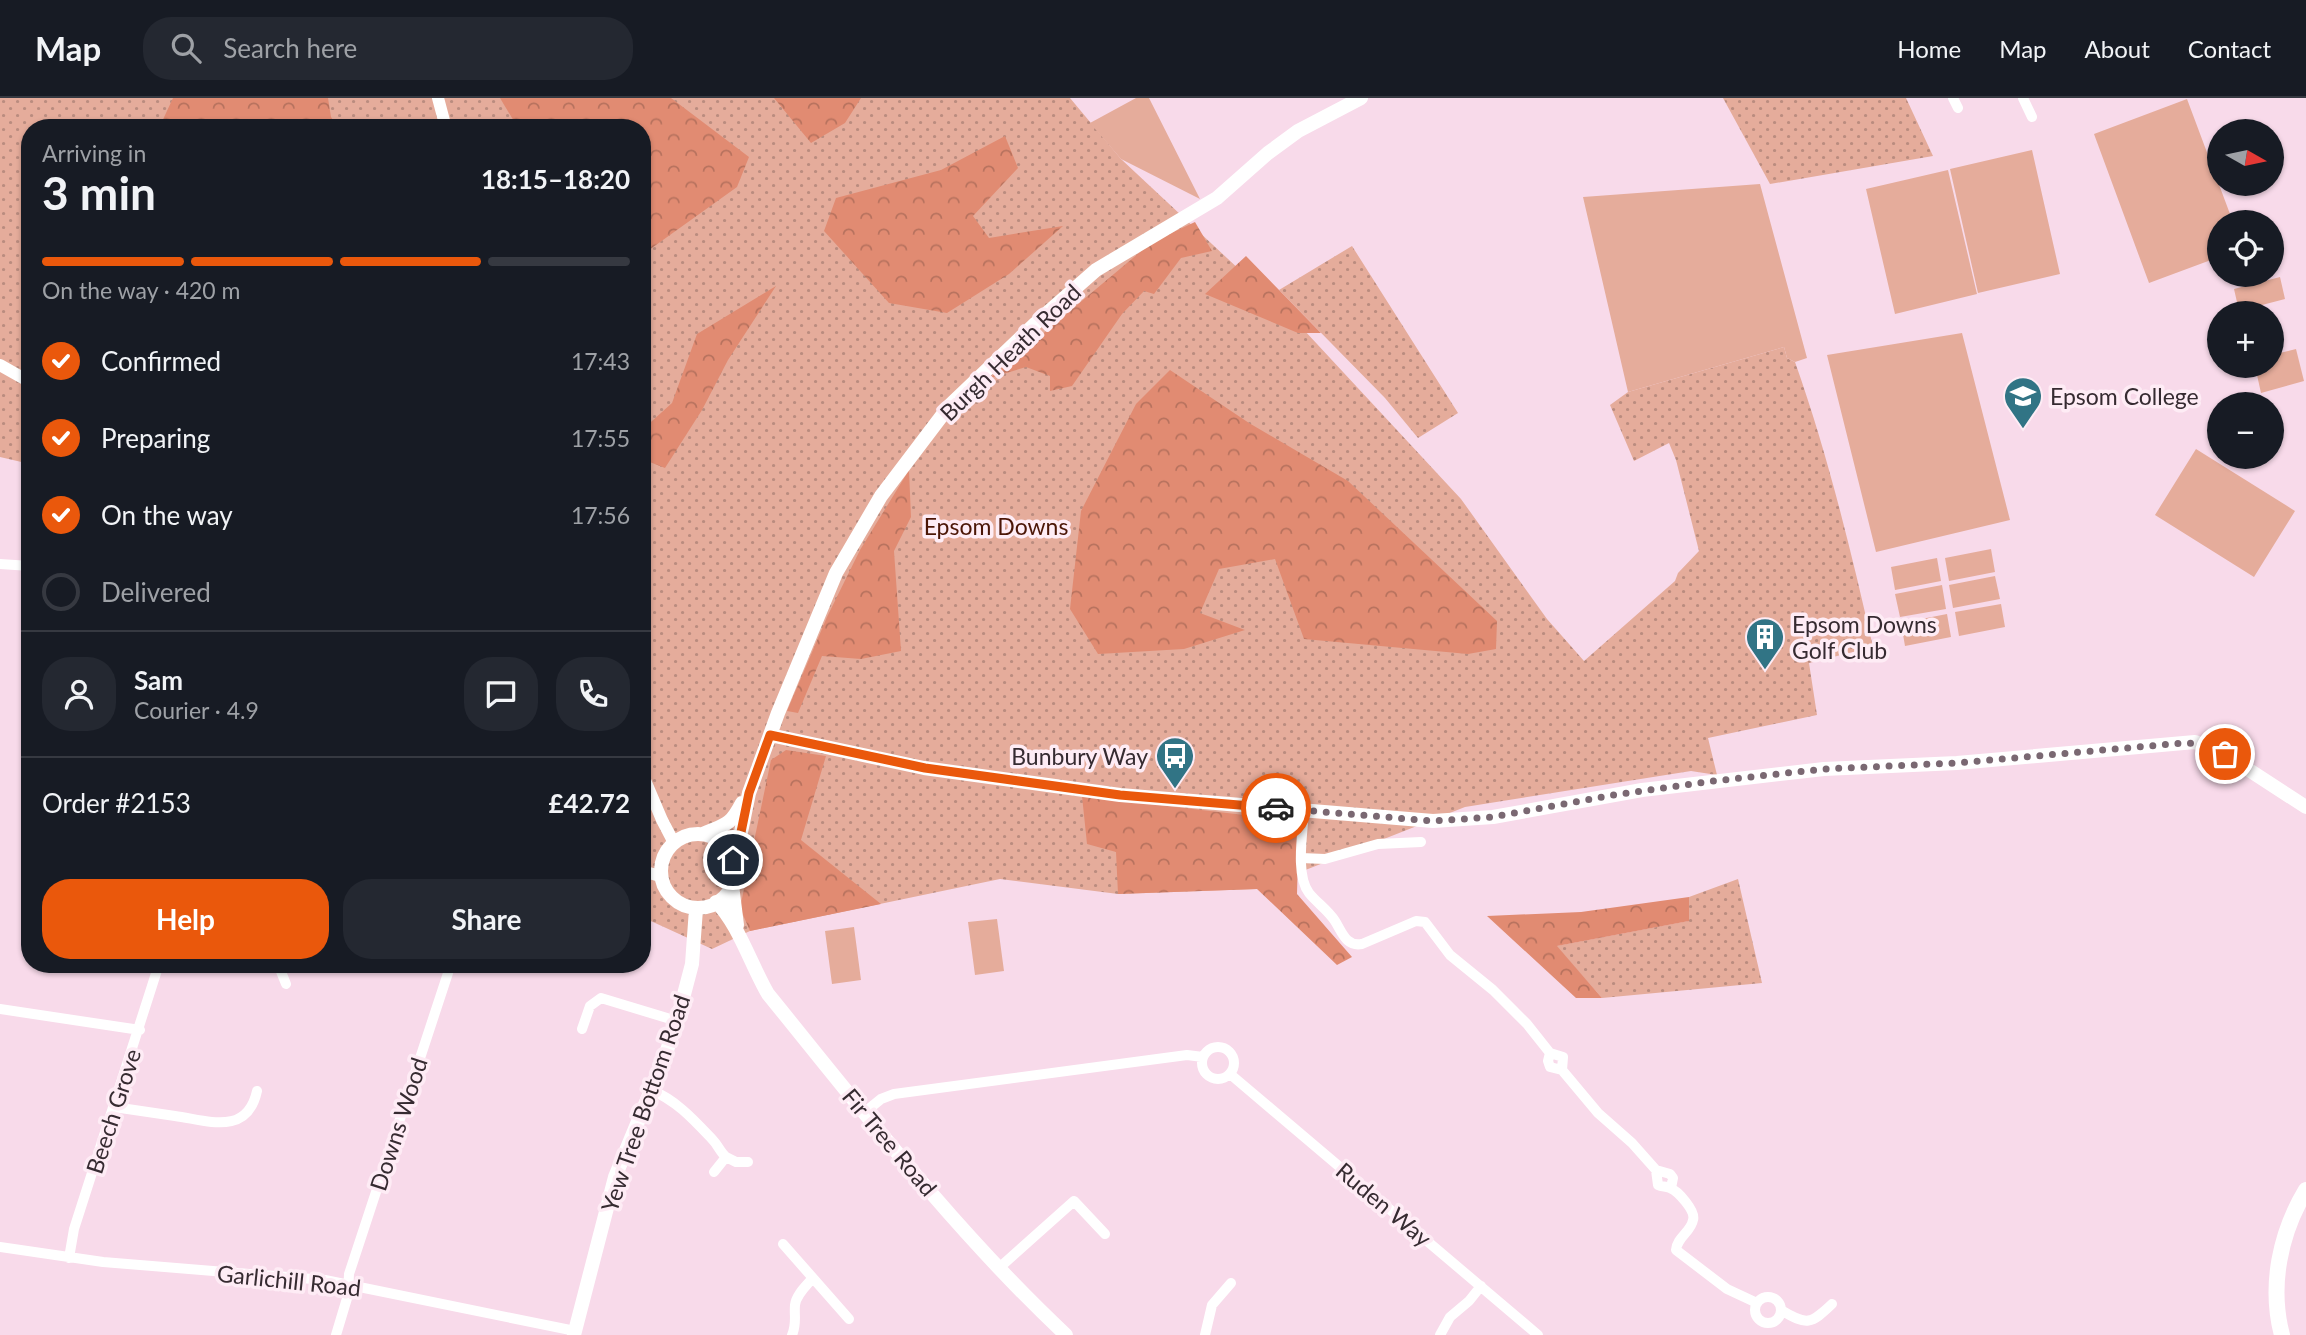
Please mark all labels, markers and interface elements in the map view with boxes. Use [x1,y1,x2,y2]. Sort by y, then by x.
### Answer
search box [143,17,633,80]
text: Map [35,28,101,68]
icon: search [167,29,205,67]
text: Search here [223,32,357,64]
text: Home [1897,34,1961,63]
text: Map [1999,34,2047,63]
text: About [2085,34,2150,63]
text: Contact [2188,34,2271,63]
north arrow [2207,119,2284,196]
map controls [2207,119,2284,469]
text: Arriving in [42,139,146,167]
text: 18:15–18:20 [481,163,630,195]
text: 3 min [42,165,156,220]
button: locate [2207,210,2284,287]
text: On the way · 420 m [42,276,241,304]
street label: Burgh Heath Road [934,278,1086,426]
button: + [2207,301,2284,378]
icon: check [42,342,80,380]
text: Confirmed [101,345,221,377]
text: 17:43 [571,347,630,375]
school or university icon: Epsom College [2002,375,2044,430]
place label: Epsom College [2050,382,2199,410]
button: − [2207,392,2284,469]
icon: check [42,419,80,457]
text: Preparing [101,422,210,454]
text: 17:55 [571,424,630,452]
icon: check [42,496,80,534]
text: On the way [101,499,233,531]
text: 17:56 [571,501,630,529]
park label: Epsom Downs [924,512,1068,540]
text: Delivered [101,576,211,608]
place label: Epsom Downs Golf Club [1792,610,1937,664]
building icon: Epsom Downs Golf Club [1744,616,1786,671]
button: person [42,657,116,731]
button: chat [464,657,538,731]
button: phone [556,657,630,731]
text: Sam [134,664,183,696]
text: Courier · 4.9 [134,696,259,724]
pin [2195,724,2255,784]
bus stop icon: Bunbury Way [1154,735,1196,790]
icon: bag [2206,735,2244,773]
place label: Bunbury Way [1011,742,1148,770]
courier [1241,773,1311,843]
text: Order #2153 [42,787,191,819]
text: £42.72 [548,787,630,819]
icon: car [1257,789,1295,827]
pin [703,830,763,890]
icon: home [714,841,752,879]
button: Help [42,879,329,959]
button: Share [343,879,630,959]
street label: Yew Tree Bottom Road [595,991,695,1215]
street label: Beech Grove [80,1045,146,1177]
street label: Downs Wood [363,1054,433,1194]
street label: Fir Tree Road [837,1083,943,1201]
street label: Ruden Way [1331,1156,1437,1252]
street label: Garlichill Road [216,1259,362,1301]

